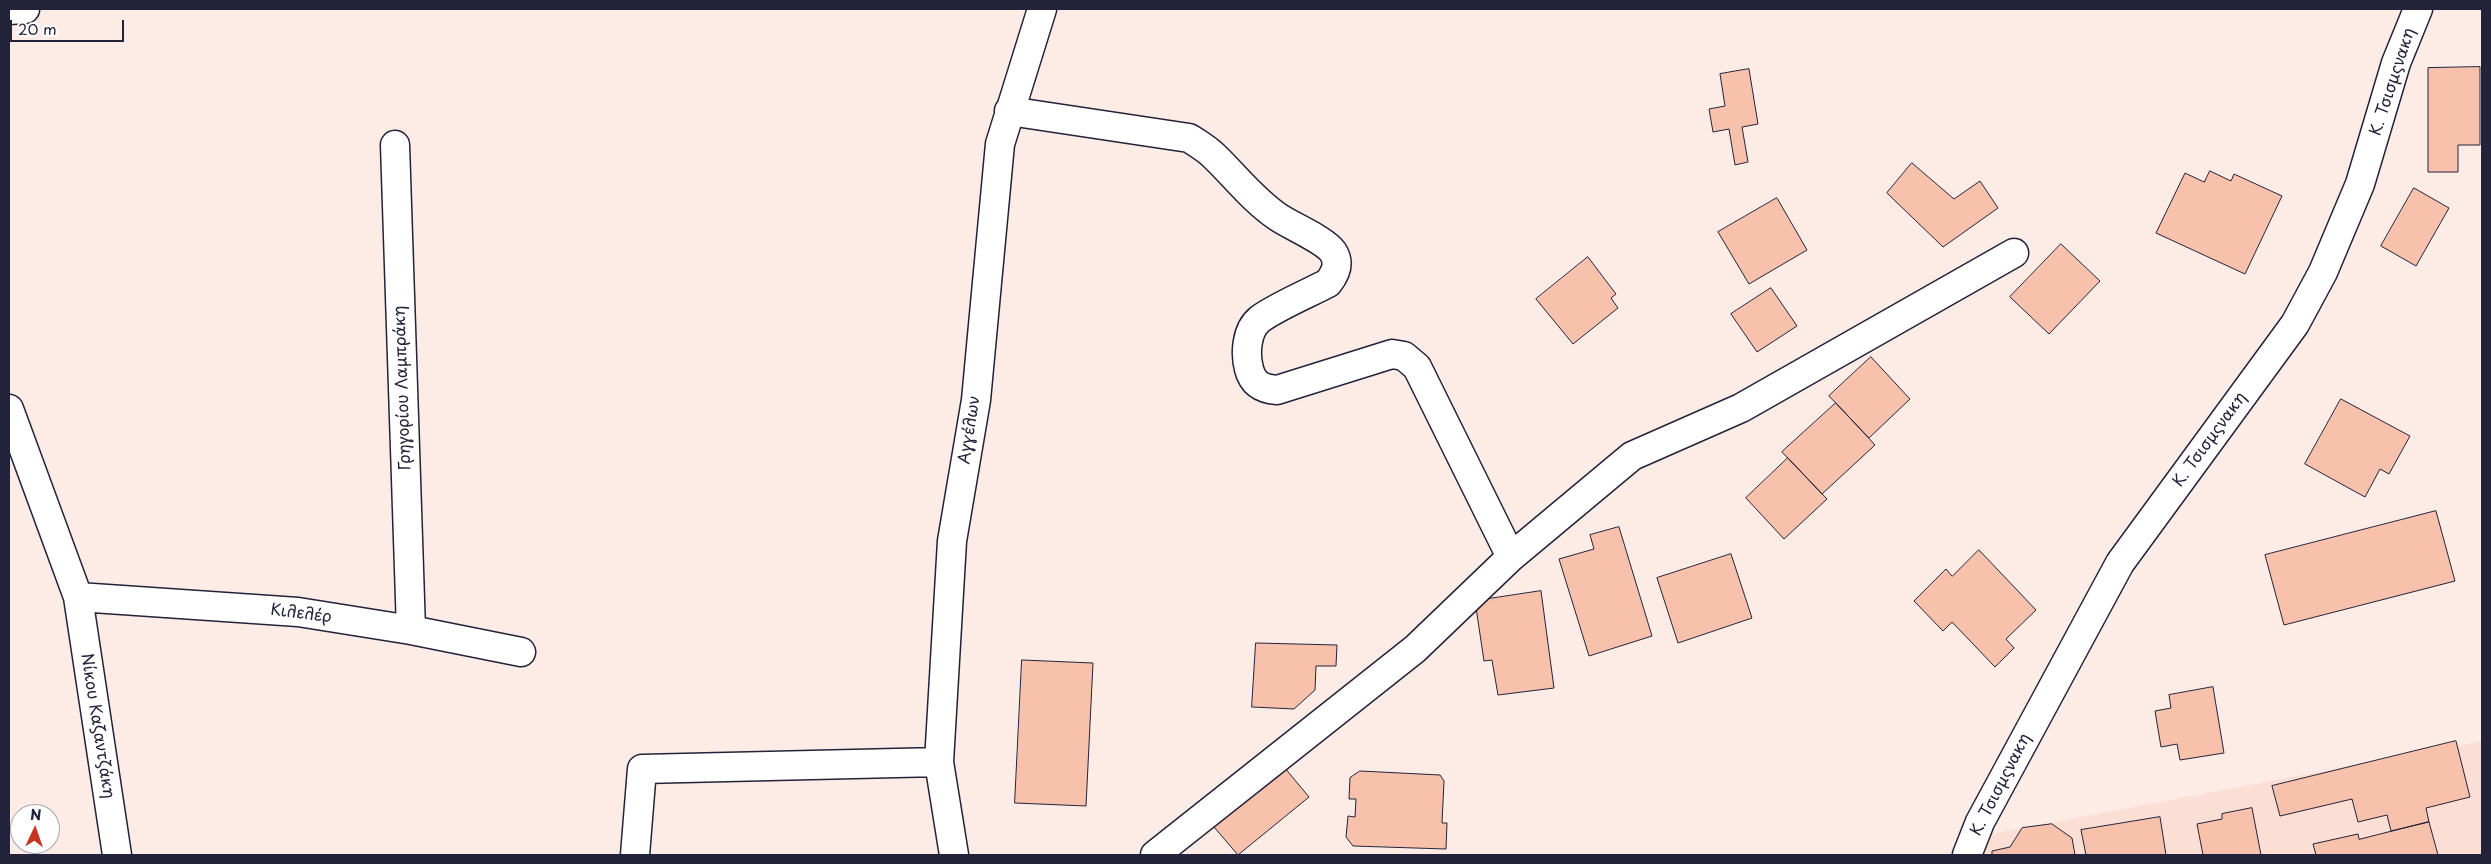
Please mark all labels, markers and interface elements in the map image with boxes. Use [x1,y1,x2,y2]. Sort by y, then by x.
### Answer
scale bar [12,10,126,42]
text: 20 m [18,17,57,40]
street label: Κ. Τσισμςνακη [2366,26,2420,138]
street label: Γρηγορίου Λαμπράκη [391,305,415,471]
street label: Κ. Τσισμςνακη [2169,389,2251,491]
street label: Αγγέλων [955,394,985,466]
street label: Κιλελέρ [269,601,333,627]
street label: Νίκου Καζαντζάκη [76,652,118,800]
street label: Κ. Τσισμςνακη [1967,731,2035,839]
north arrow [10,804,60,854]
text: N [30,804,42,825]

